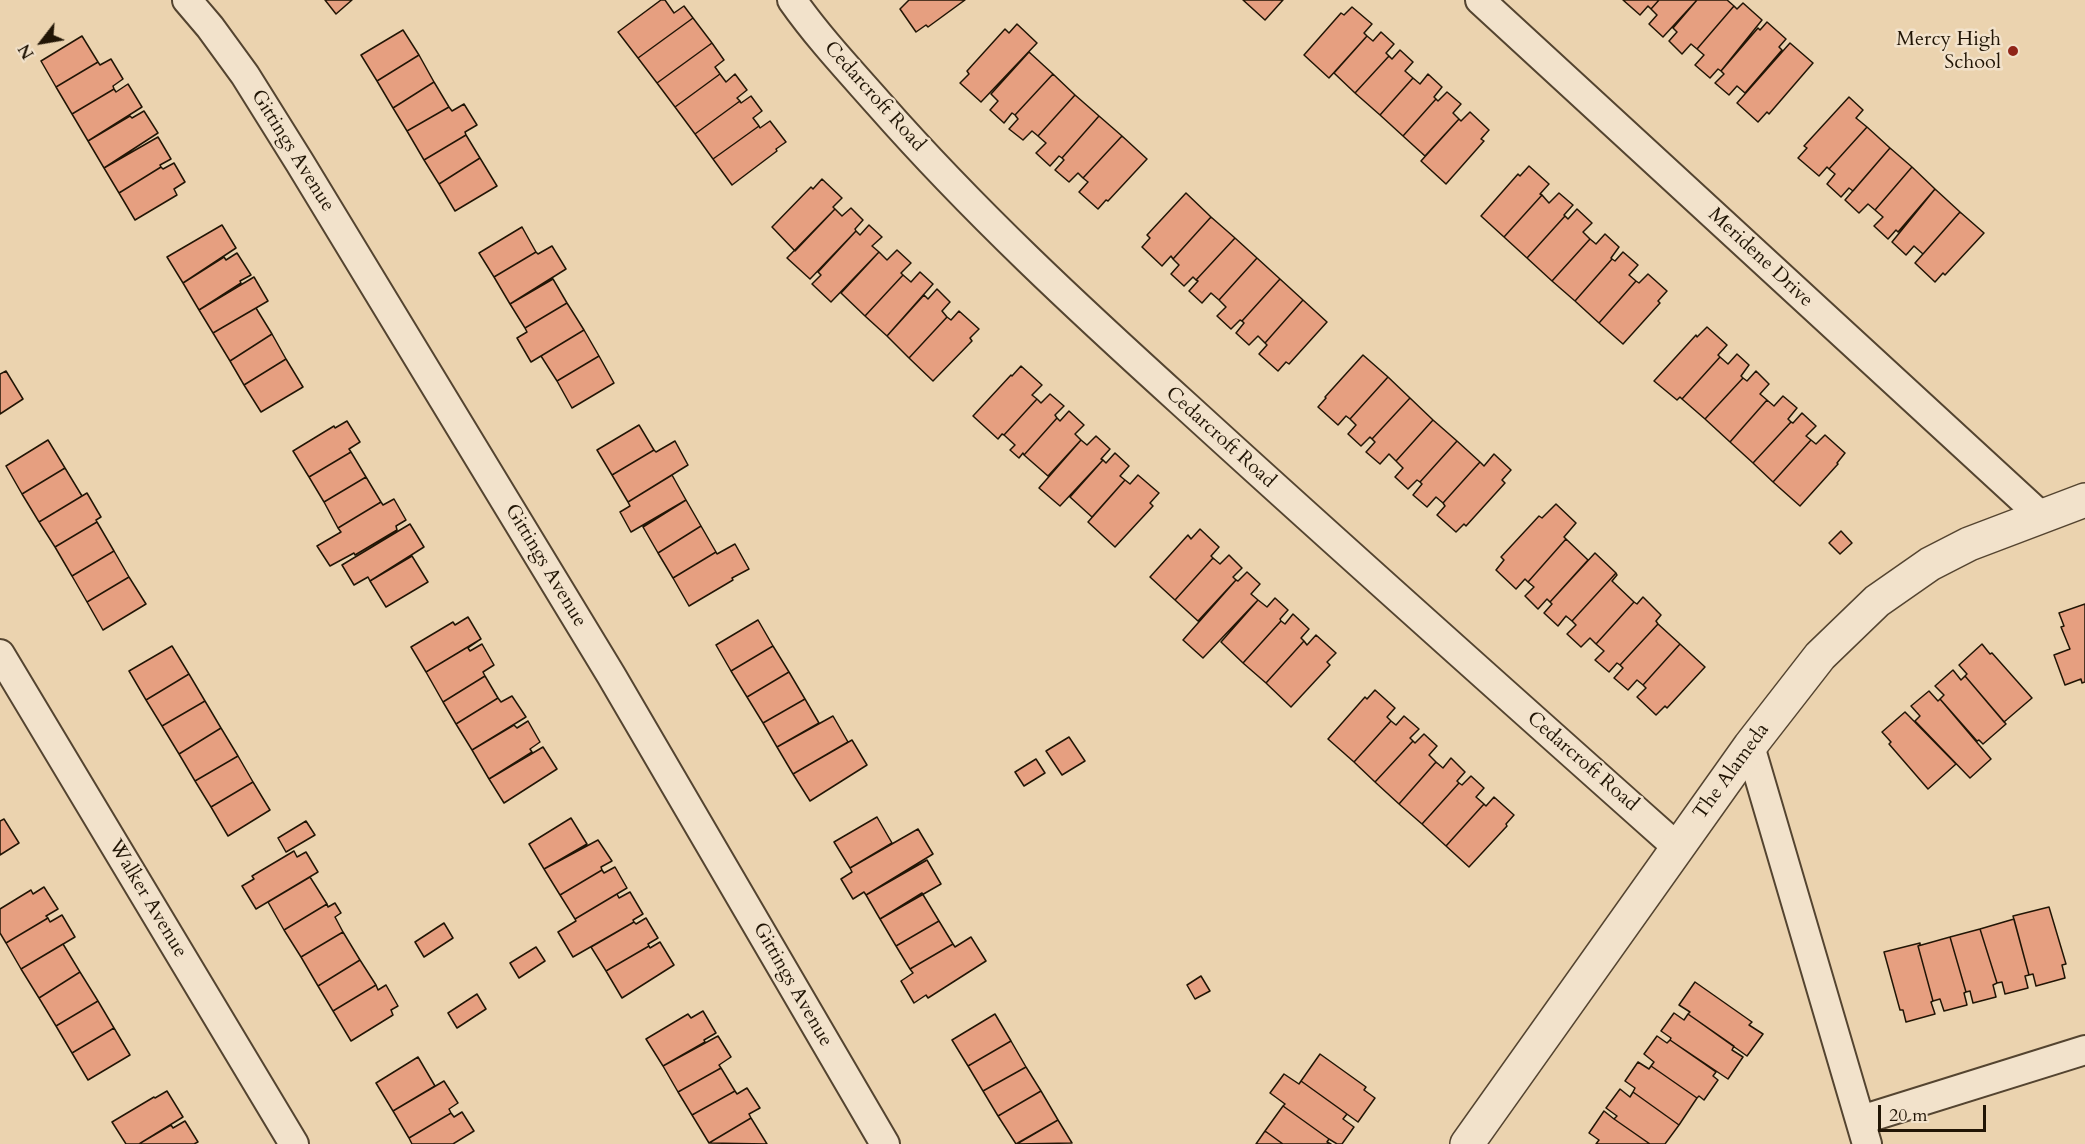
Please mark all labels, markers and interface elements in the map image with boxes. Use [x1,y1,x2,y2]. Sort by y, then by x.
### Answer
north arrow [12,12,72,72]
place label: Mercy High School [1896,28,2001,75]
street label: Cedarcroft Road [818,37,930,157]
text: N [14,40,40,63]
marker: Mercy High School [2006,44,2020,58]
street label: Gittings Avenue [245,86,339,216]
street label: Meridene Drive [1703,203,1817,313]
street label: Cedarcroft Road [1160,382,1280,494]
street label: Gittings Avenue [499,500,591,632]
street label: Cedarcroft Road [1521,707,1643,817]
street label: The Alameda [1689,719,1775,825]
street label: Walker Avenue [102,836,192,962]
street label: Gittings Avenue [747,919,837,1051]
scale bar [1881,1093,1989,1131]
text: 20 m [1889,1103,1928,1128]

